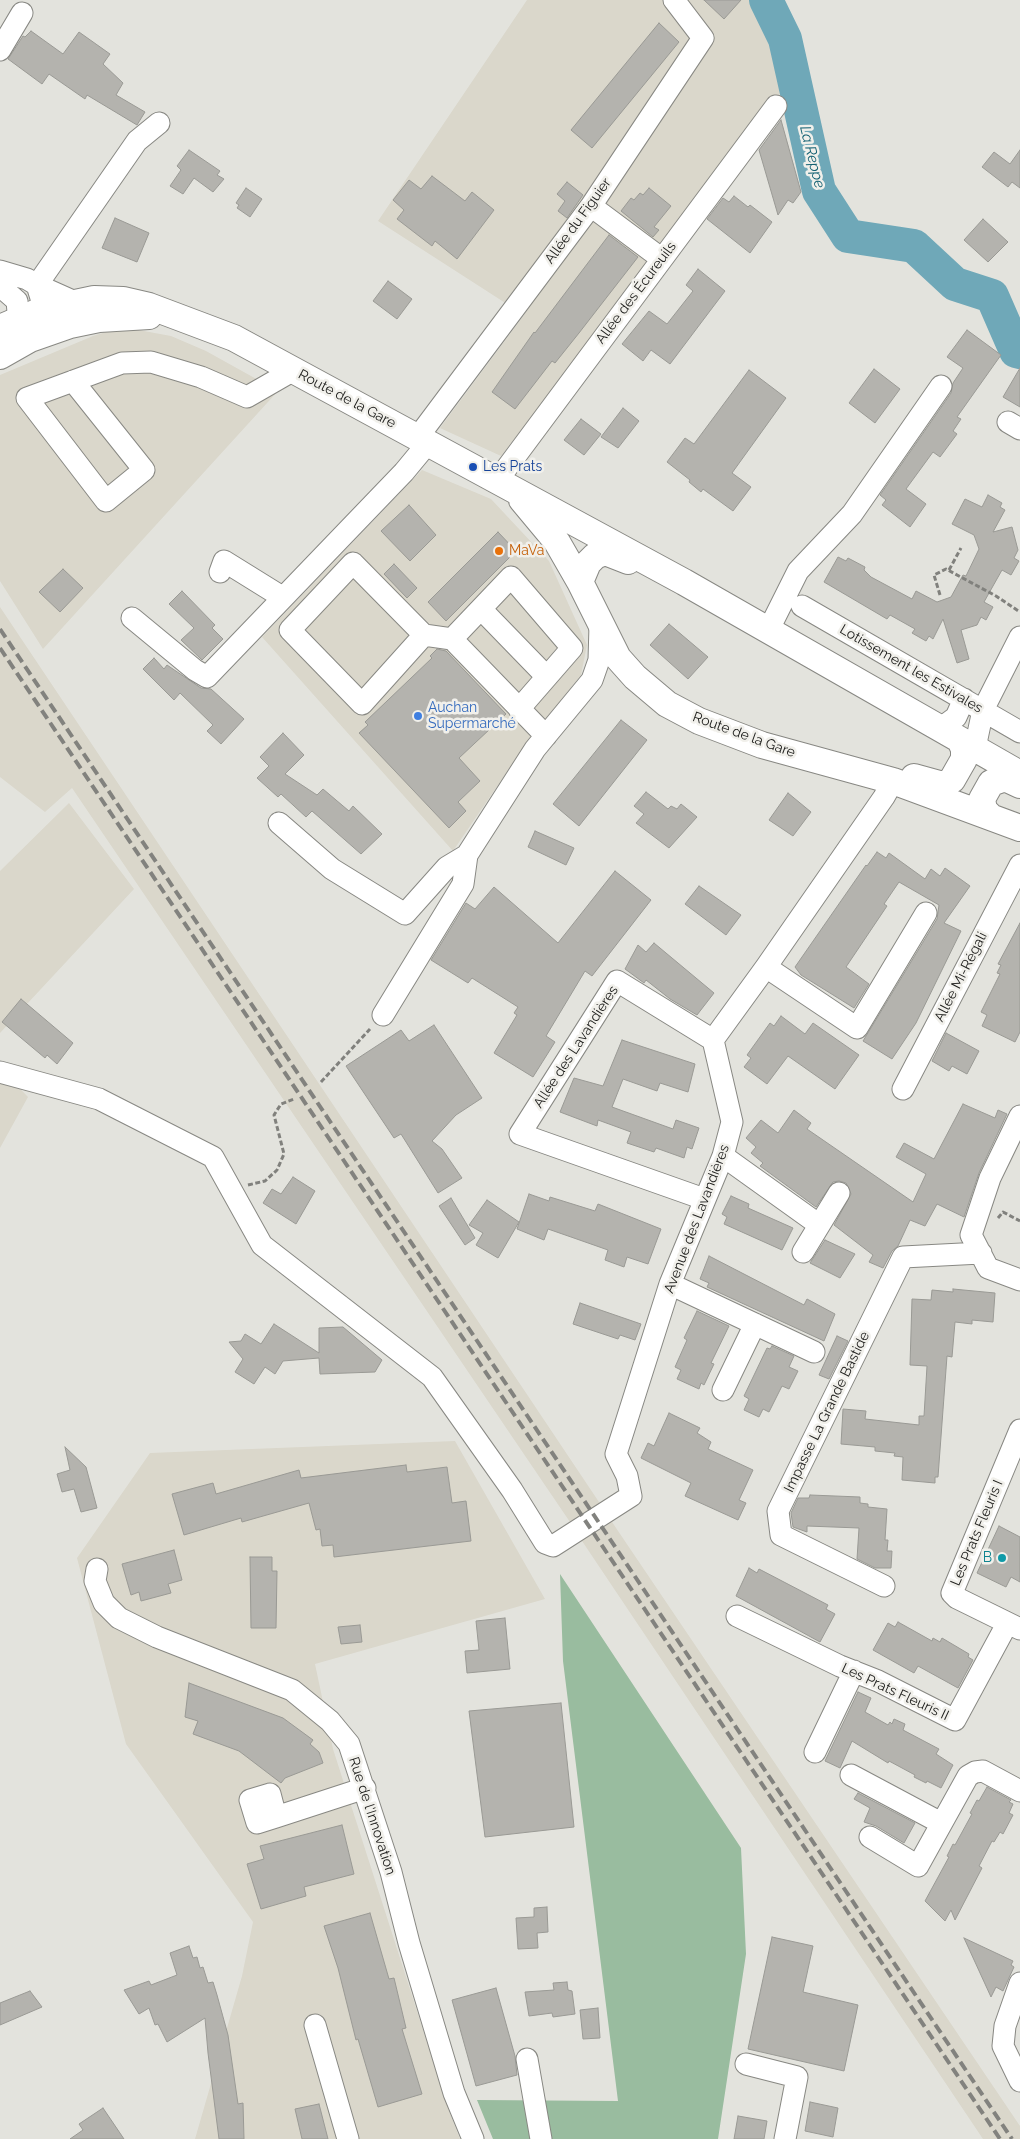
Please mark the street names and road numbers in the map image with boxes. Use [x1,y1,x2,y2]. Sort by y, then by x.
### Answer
street label: Allée du Figuier [541,175,615,267]
street label: Allée des Écureuils [592,239,680,347]
street label: Route de la Gare [295,366,399,432]
street label: Lotissement les Estivales [837,621,985,717]
street label: Route de la Gare [690,709,798,761]
street label: Allée Mi-Régali [931,929,991,1025]
street label: Allée des Lavandières [530,983,622,1111]
street label: Avenue des Lavandières [661,1142,733,1296]
street label: Impasse La Grande Bastide [781,1329,873,1495]
street label: Les Prats Fleuris I [947,1478,1007,1588]
street label: Les Prats Fleuris II [839,1660,951,1724]
street label: Rue de l'Innovation [345,1755,399,1877]

